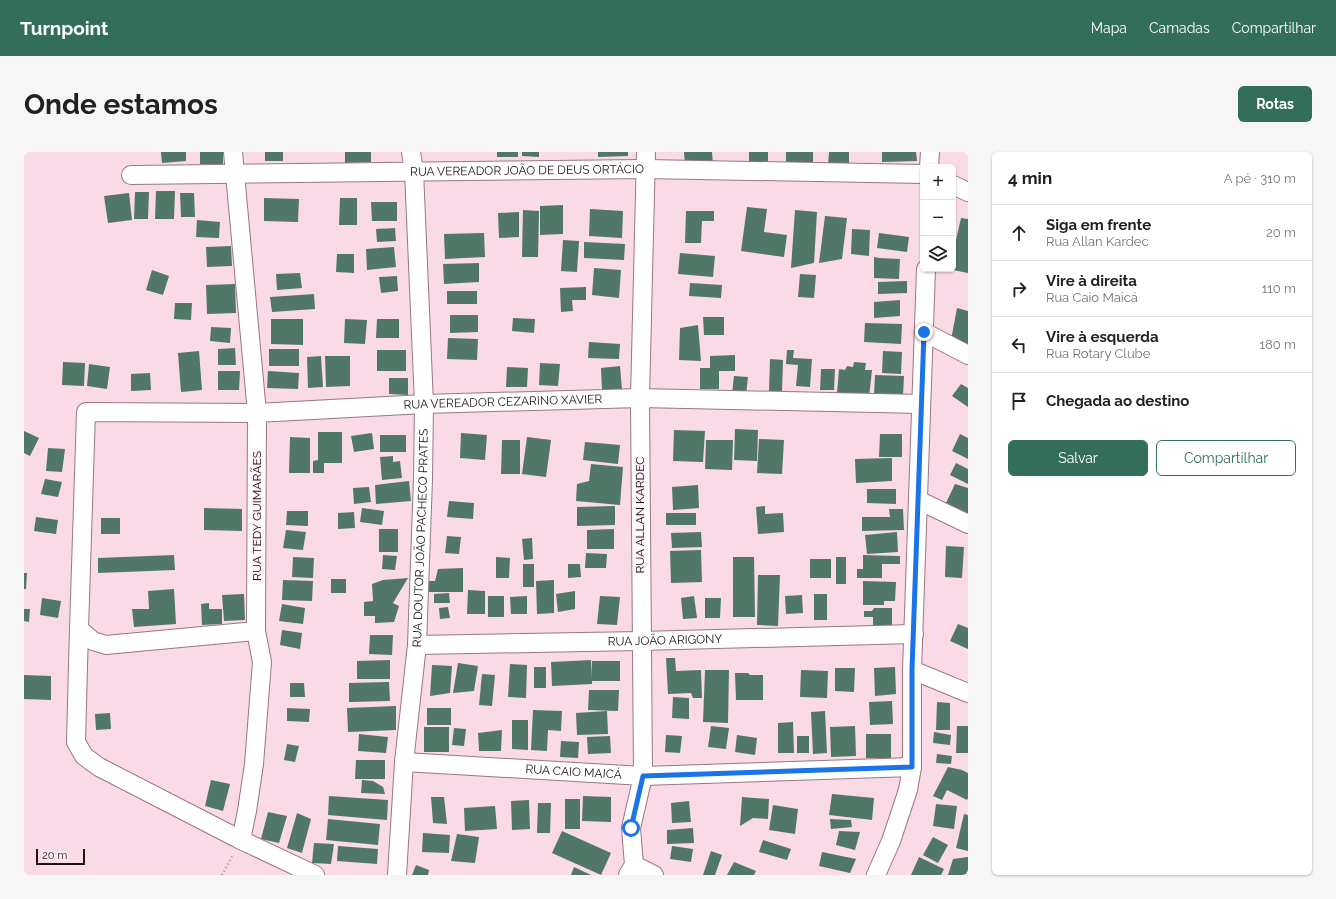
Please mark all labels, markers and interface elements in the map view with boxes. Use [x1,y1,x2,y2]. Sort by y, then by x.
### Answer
text: Turnpoint [20,17,108,39]
text: Mapa [1091,20,1127,36]
text: Camadas [1149,20,1210,36]
text: Compartilhar [1232,20,1316,36]
button: Rotas [1238,86,1312,122]
text: Onde estamos [24,88,218,121]
street label: RUA VEREADOR JOÃO DE DEUS ORTÁCIO [410,162,644,179]
map controls [920,164,956,272]
button: + [920,164,956,200]
text: 4 min [1008,168,1052,188]
text: A pé · 310 m [1224,171,1296,186]
button: − [920,200,956,236]
text: Siga em frente [1046,216,1151,234]
icon: ahead [1008,222,1030,244]
text: 20 m [1266,225,1296,240]
text: Rua Allan Kardec [1046,234,1149,249]
button: layers [920,236,956,272]
text: Vire à direita [1046,272,1137,290]
icon: right [1008,278,1030,300]
text: 110 m [1262,281,1296,296]
text: Rua Caio Maicá [1046,290,1138,305]
route end [915,323,933,341]
text: Vire à esquerda [1046,328,1159,346]
icon: left [1008,334,1030,356]
text: 180 m [1260,337,1296,352]
text: Rua Rotary Clube [1046,346,1150,361]
icon: arrive [1008,390,1030,412]
street label: RUA VEREADOR CEZARINO XAVIER [403,392,603,412]
text: Chegada ao destino [1046,392,1189,410]
street label: RUA DOUTOR JOÃO PACHECO PRATES [410,429,431,648]
button: Salvar [1008,440,1148,476]
button: Compartilhar [1156,440,1296,476]
street label: RUA TEDY GUIMARÃES [250,451,264,581]
street label: RUA ALLAN KARDEC [633,456,647,574]
street label: RUA JOÃO ARIGONY [607,632,723,649]
street label: RUA CAIO MAICÁ [525,762,622,782]
route start [622,819,640,837]
scale bar [36,847,85,866]
text: 20 m [42,849,67,862]

